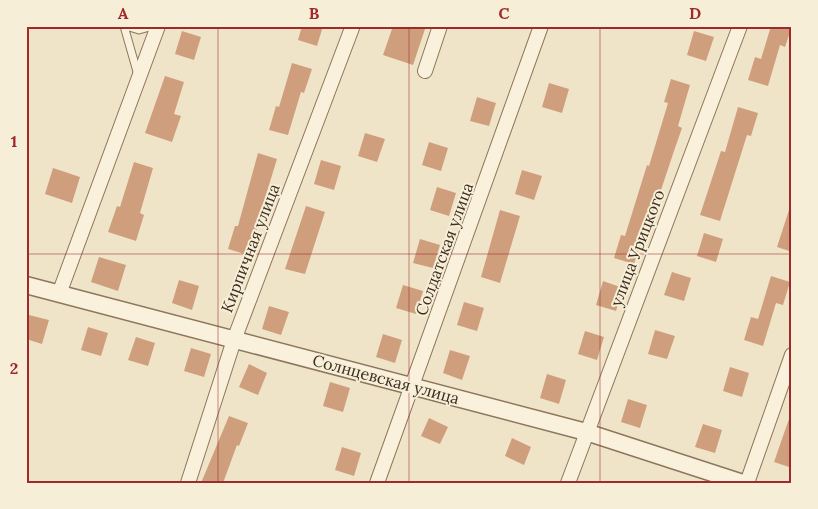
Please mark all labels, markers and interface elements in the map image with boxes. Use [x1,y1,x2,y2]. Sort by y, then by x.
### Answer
text: A [118,3,129,23]
text: B [309,3,320,23]
text: C [498,3,510,23]
text: D [689,3,701,23]
text: 1 [11,131,17,151]
street label: Солдатская улица [411,180,477,318]
street label: Кирпичная улица [216,181,284,315]
street label: улица Урицкого [606,187,668,309]
street label: Солнцевская улица [310,350,462,408]
text: 2 [10,358,18,378]

